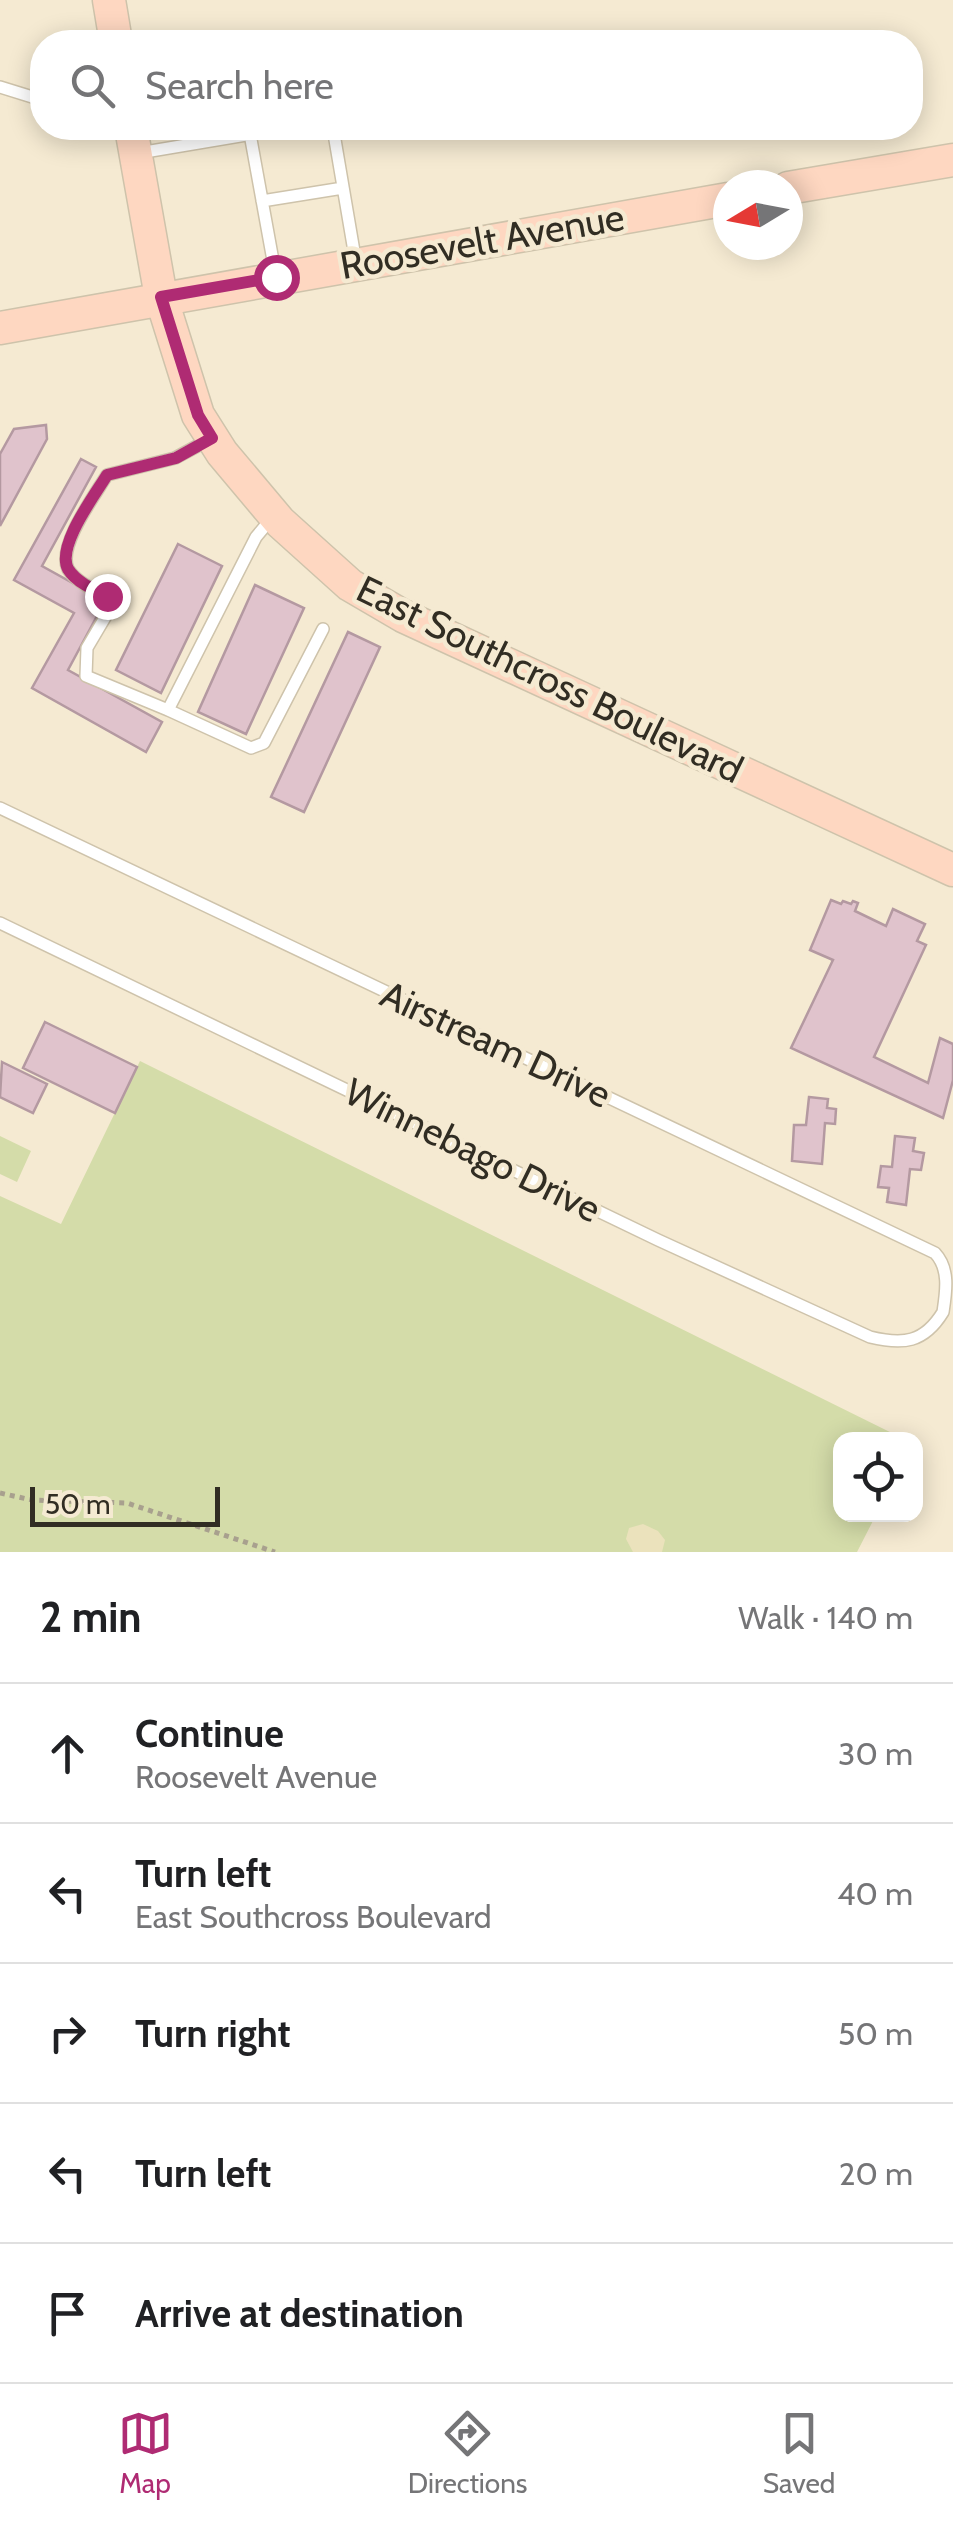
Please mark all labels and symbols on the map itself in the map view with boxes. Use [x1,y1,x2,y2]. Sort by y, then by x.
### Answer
north arrow [713,170,803,260]
street label: Roosevelt Avenue [336,193,628,289]
route start [254,255,300,301]
street label: East Southcross Boulevard [349,565,751,793]
route end [85,574,131,620]
street label: Airstream Drive [374,970,618,1118]
street label: Winnebago Drive [337,1068,609,1232]
scale bar [30,1482,220,1526]

